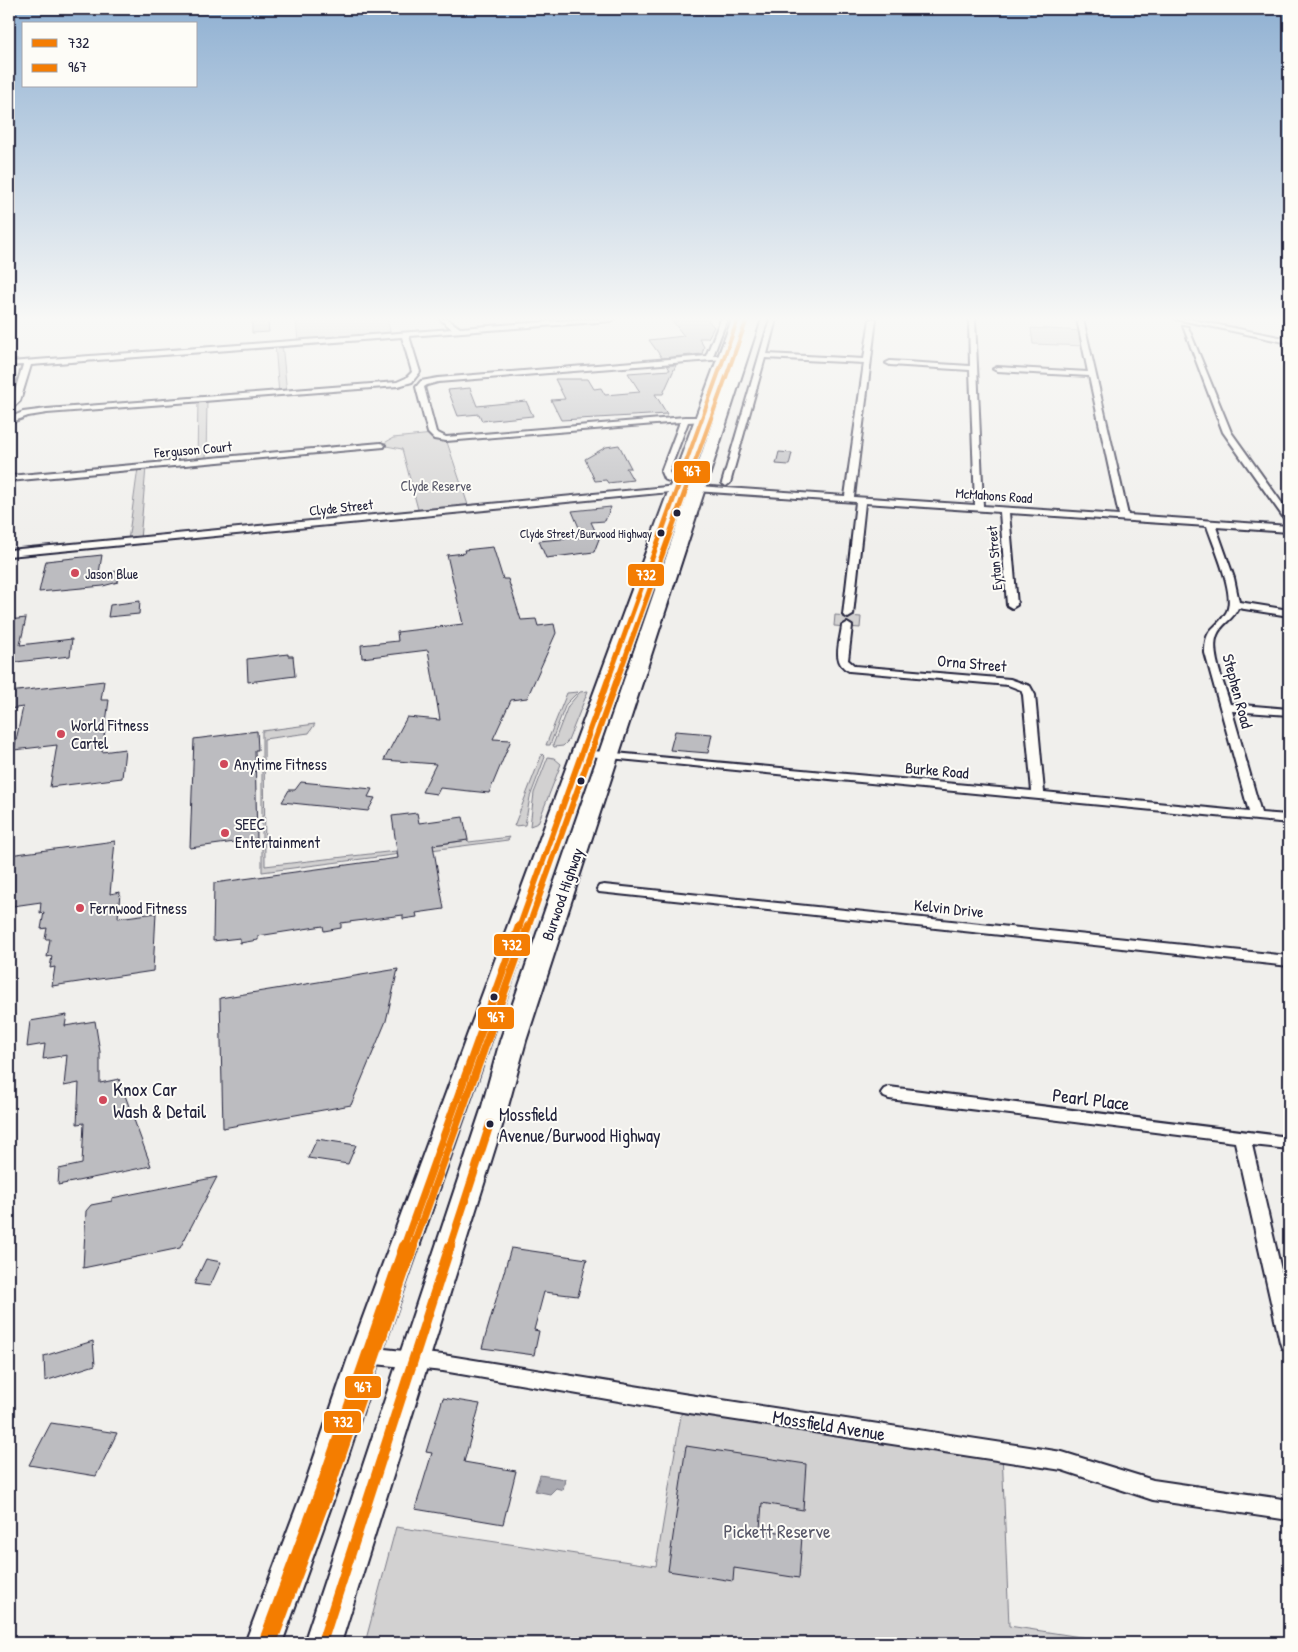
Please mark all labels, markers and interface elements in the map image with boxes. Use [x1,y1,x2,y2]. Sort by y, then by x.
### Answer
legend [22,22,198,88]
text: 732 [68,32,89,53]
text: 967 [68,56,87,77]
street label: Ferguson Court [152,436,233,463]
line badge: 967 [673,460,711,484]
text: 967 [683,461,701,480]
park label: Clyde Reserve [400,476,472,496]
street label: McMahons Road [955,483,1034,507]
street label: Clyde Street [308,494,374,521]
unlabelled marker [672,508,682,518]
place label: Clyde Street/Burwood Highway [520,525,652,542]
street label: Eytan Street [982,525,1007,591]
marker: Clyde Street/Burwood Highway [656,528,666,538]
line badge: 732 [627,563,665,587]
place label: Jason Blue [85,564,139,583]
text: 732 [635,565,656,584]
marker: Jason Blue [69,567,81,579]
street label: Orna Street [936,649,1008,677]
street label: Stephen Road [1218,651,1258,731]
place label: World Fitness Cartel [71,714,149,754]
marker: World Fitness Cartel [55,728,67,740]
place label: Anytime Fitness [234,753,327,775]
street label: Burke Road [904,756,970,784]
marker: Anytime Fitness [218,758,230,770]
unlabelled marker [576,776,586,786]
place label: SEEC Entertainment [235,813,320,853]
marker: SEEC Entertainment [219,827,231,839]
street label: Burwood Highway [536,845,588,943]
street label: Kelvin Drive [913,893,986,923]
place label: Fernwood Fitness [89,897,187,919]
marker: Fernwood Fitness [74,902,86,914]
line badge: 732 [493,933,531,957]
text: 732 [501,935,522,954]
unlabelled marker [489,992,499,1002]
line badge: 967 [477,1006,515,1030]
text: 967 [487,1007,505,1026]
place label: Knox Car Wash & Detail [113,1076,207,1124]
street label: Pearl Place [1051,1081,1131,1117]
marker: Knox Car Wash & Detail [97,1094,109,1106]
place label: Mossfield Avenue/Burwood Highway [499,1102,661,1148]
marker: Mossfield Avenue/Burwood Highway [485,1119,495,1129]
line badge: 967 [344,1375,382,1399]
text: 967 [354,1377,372,1396]
street label: Mossfield Avenue [771,1403,888,1447]
line badge: 732 [323,1410,362,1434]
text: 732 [332,1412,353,1431]
park label: Pickett Reserve [723,1518,831,1544]

